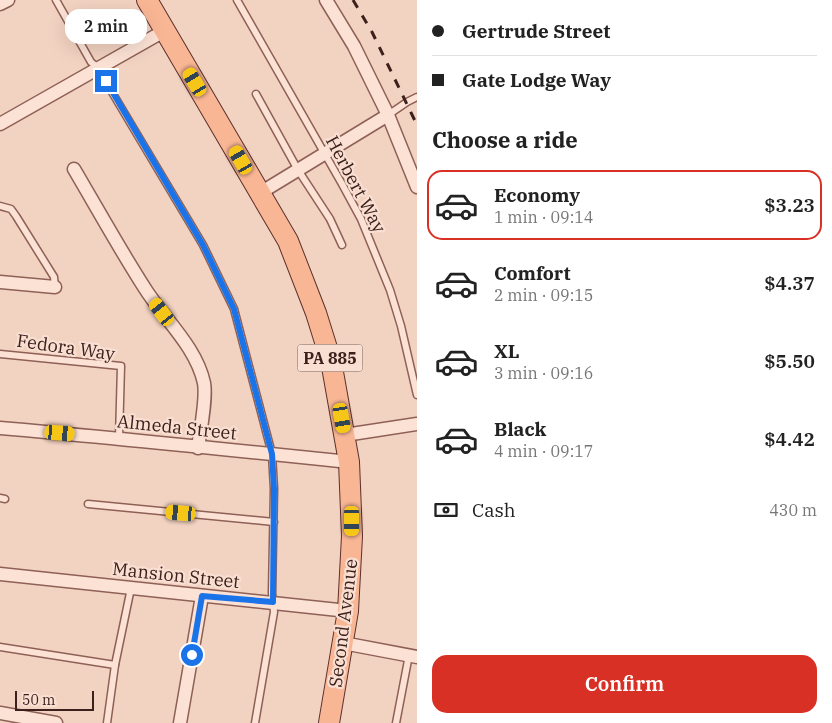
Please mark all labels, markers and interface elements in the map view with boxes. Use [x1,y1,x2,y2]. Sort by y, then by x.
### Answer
callout: 2 min [65,8,147,44]
text: 2 min [84,16,128,36]
text: Gertrude Street [462,19,610,43]
car [180,65,209,99]
text: Gate Lodge Way [462,68,611,92]
route end [95,70,117,92]
text: Choose a ride [432,125,578,154]
street label: Herbert Way [321,132,391,237]
car [227,143,254,177]
icon: car [434,183,479,228]
text: Economy [494,183,580,207]
text: $3.23 [764,193,815,217]
text: 1 min · 09:14 [494,207,593,227]
icon: car [434,261,479,306]
text: Comfort [494,261,571,285]
text: $4.37 [764,271,815,295]
text: 2 min · 09:15 [494,285,593,305]
car [146,296,177,328]
street label: Fedora Way [15,329,117,365]
icon: car [434,339,479,384]
text: XL [494,339,520,363]
road number: PA 885 [298,344,362,372]
text: $5.50 [764,349,815,373]
text: 3 min · 09:16 [494,363,593,383]
car [332,402,351,434]
street label: Almeda Street [116,409,238,445]
icon: car [434,417,479,462]
text: Black [494,417,546,441]
car [44,424,75,442]
text: $4.42 [764,427,815,451]
text: 4 min · 09:17 [494,441,593,461]
icon: cash [432,496,460,524]
text: Cash [472,498,516,522]
text: 430 m [769,500,817,520]
car [165,504,196,522]
car [344,506,359,536]
street label: Mansion Street [111,557,241,593]
street label: Second Avenue [324,557,362,689]
route start [181,644,203,666]
button: Confirm [432,655,817,713]
scale bar [15,688,94,711]
text: 50 m [22,691,55,709]

